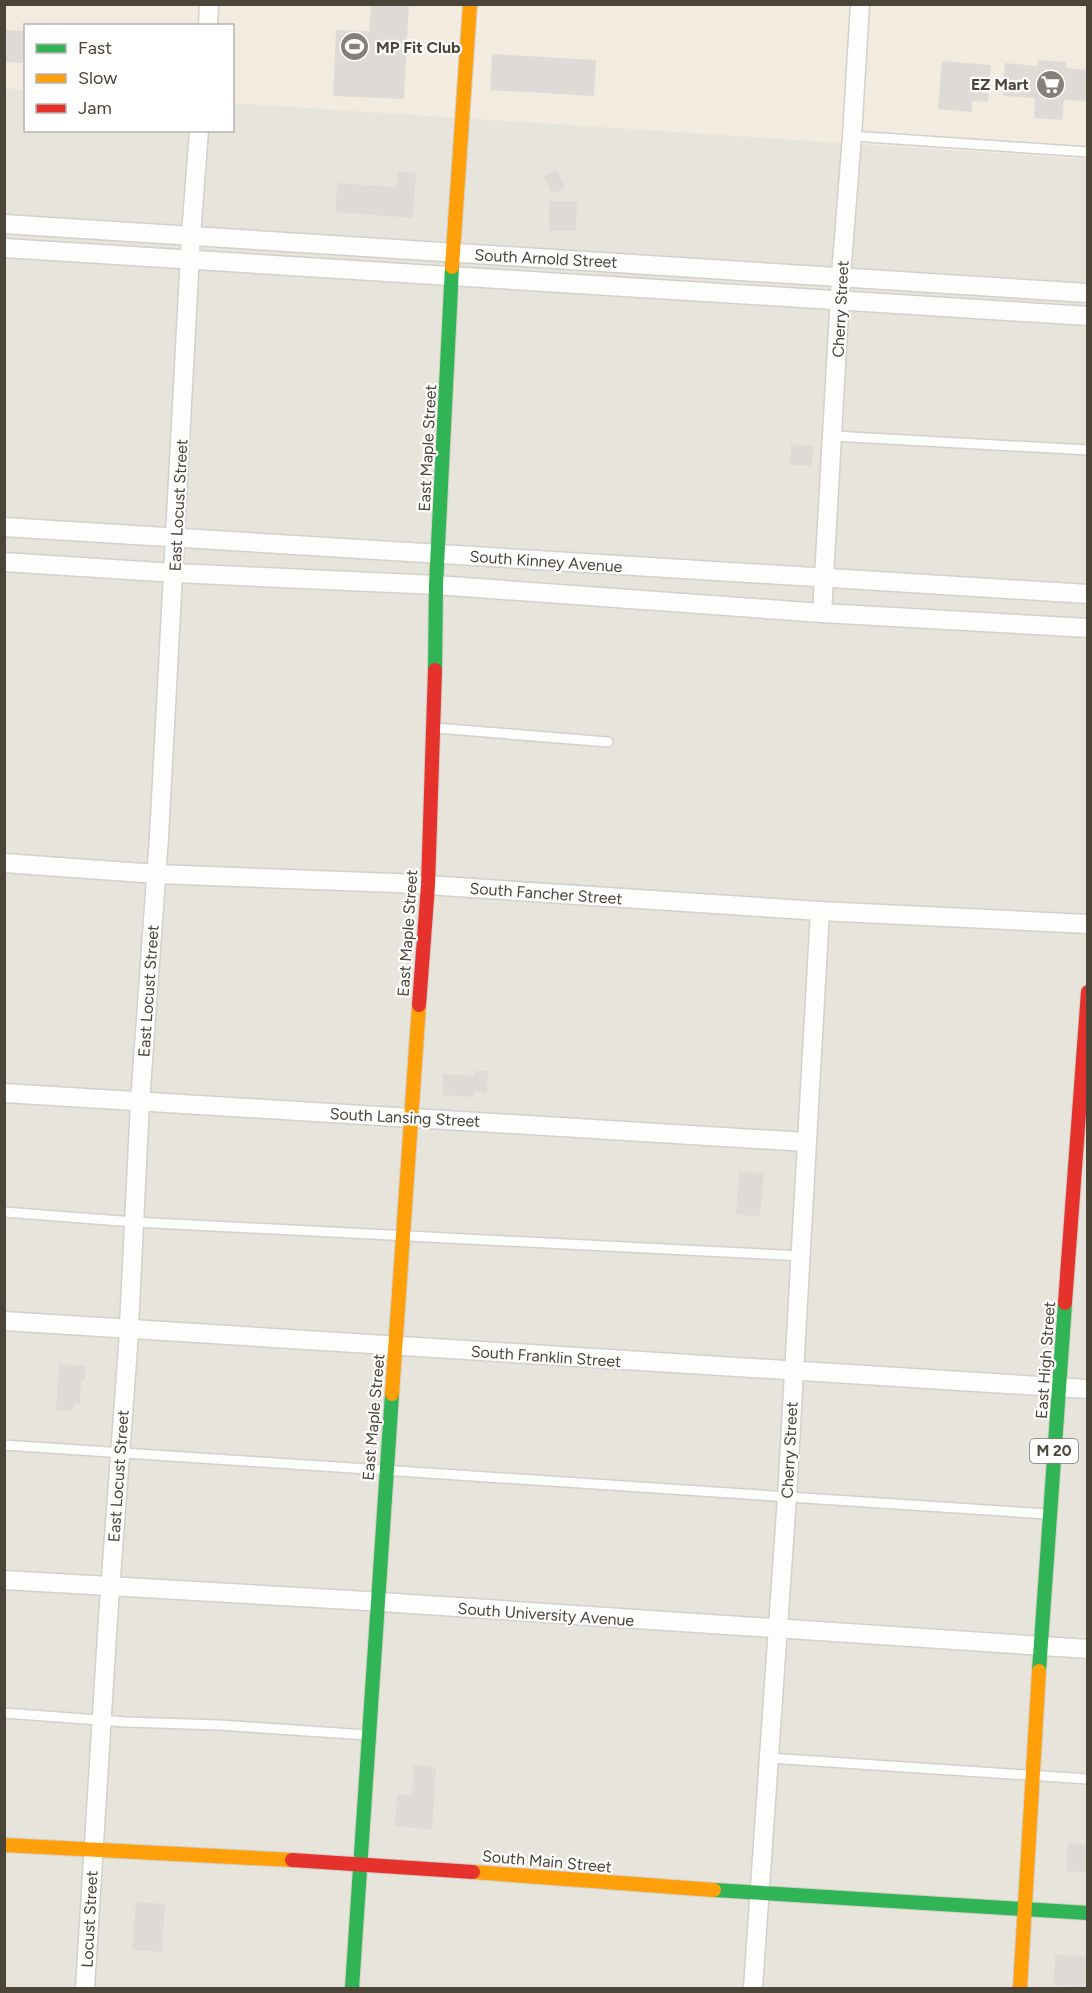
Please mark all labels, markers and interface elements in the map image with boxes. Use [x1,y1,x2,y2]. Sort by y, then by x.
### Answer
legend [24,24,234,132]
sports icon: MP Fit Club [339,31,371,63]
text: Fast [78,37,112,59]
place label: MP Fit Club [376,38,461,57]
text: Slow [78,67,117,89]
supermarket icon: EZ Mart [1034,68,1066,100]
place label: EZ Mart [971,75,1029,94]
text: Jam [78,97,112,119]
street label: South Arnold Street [474,245,618,272]
street label: Cherry Street [828,260,853,358]
street label: East Maple Street [415,384,440,512]
street label: East Locust Street [166,438,191,572]
street label: South Kinney Avenue [469,547,623,576]
street label: East Maple Street [394,869,421,997]
street label: South Fancher Street [469,879,623,908]
street label: East Locust Street [134,924,163,1058]
street label: South Lansing Street [329,1104,481,1131]
street label: East High Street [1032,1301,1059,1419]
street label: South Franklin Street [470,1342,622,1371]
street label: East Maple Street [358,1353,389,1481]
street label: Cherry Street [777,1401,802,1499]
street label: East Locust Street [104,1409,133,1543]
road number: M 20 [1030,1439,1078,1463]
street label: South University Avenue [457,1599,635,1630]
street label: South Main Street [481,1846,613,1877]
street label: Locust Street [77,1870,102,1968]

